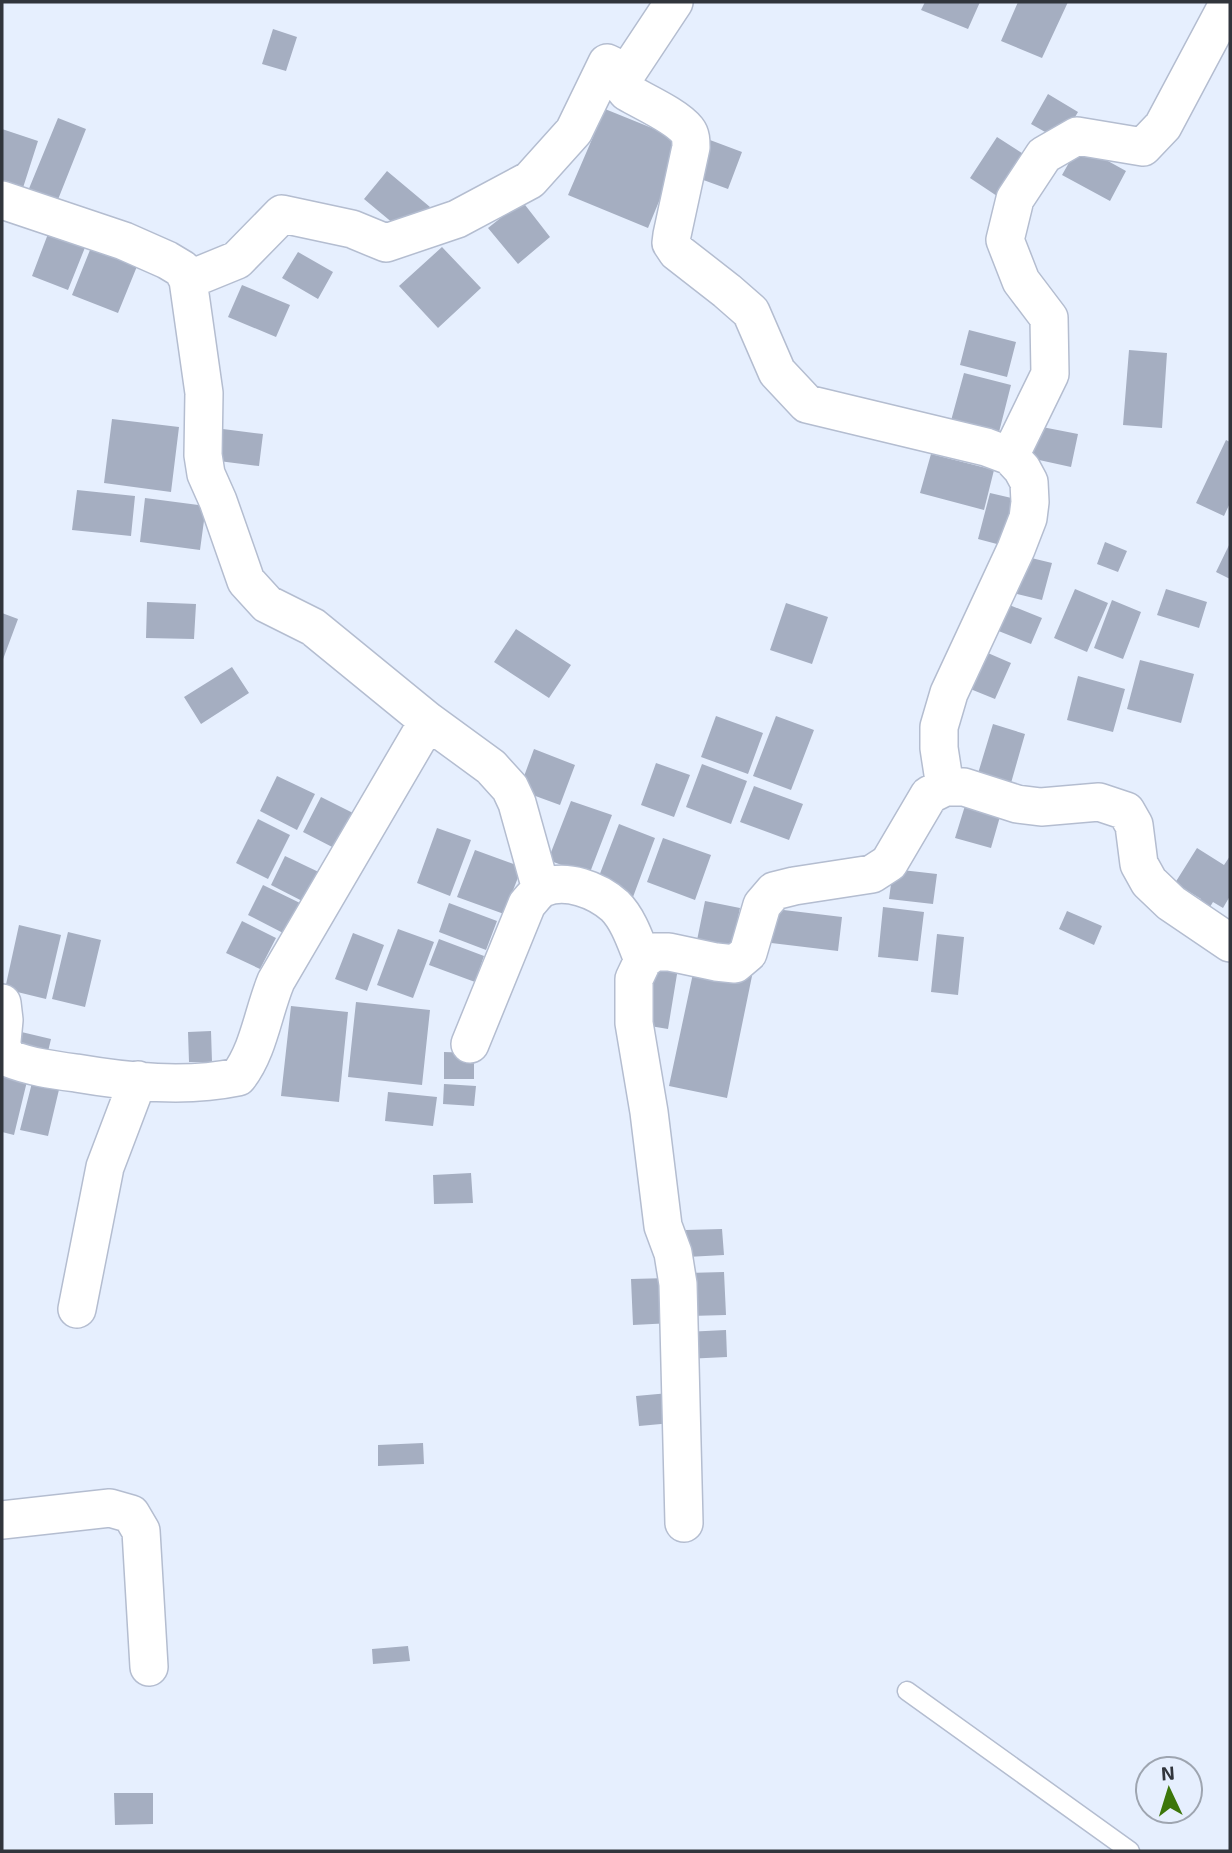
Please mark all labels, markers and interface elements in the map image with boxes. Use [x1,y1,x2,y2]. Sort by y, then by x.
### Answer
north arrow [1134,1755,1204,1825]
text: N [1160,1761,1175,1784]

